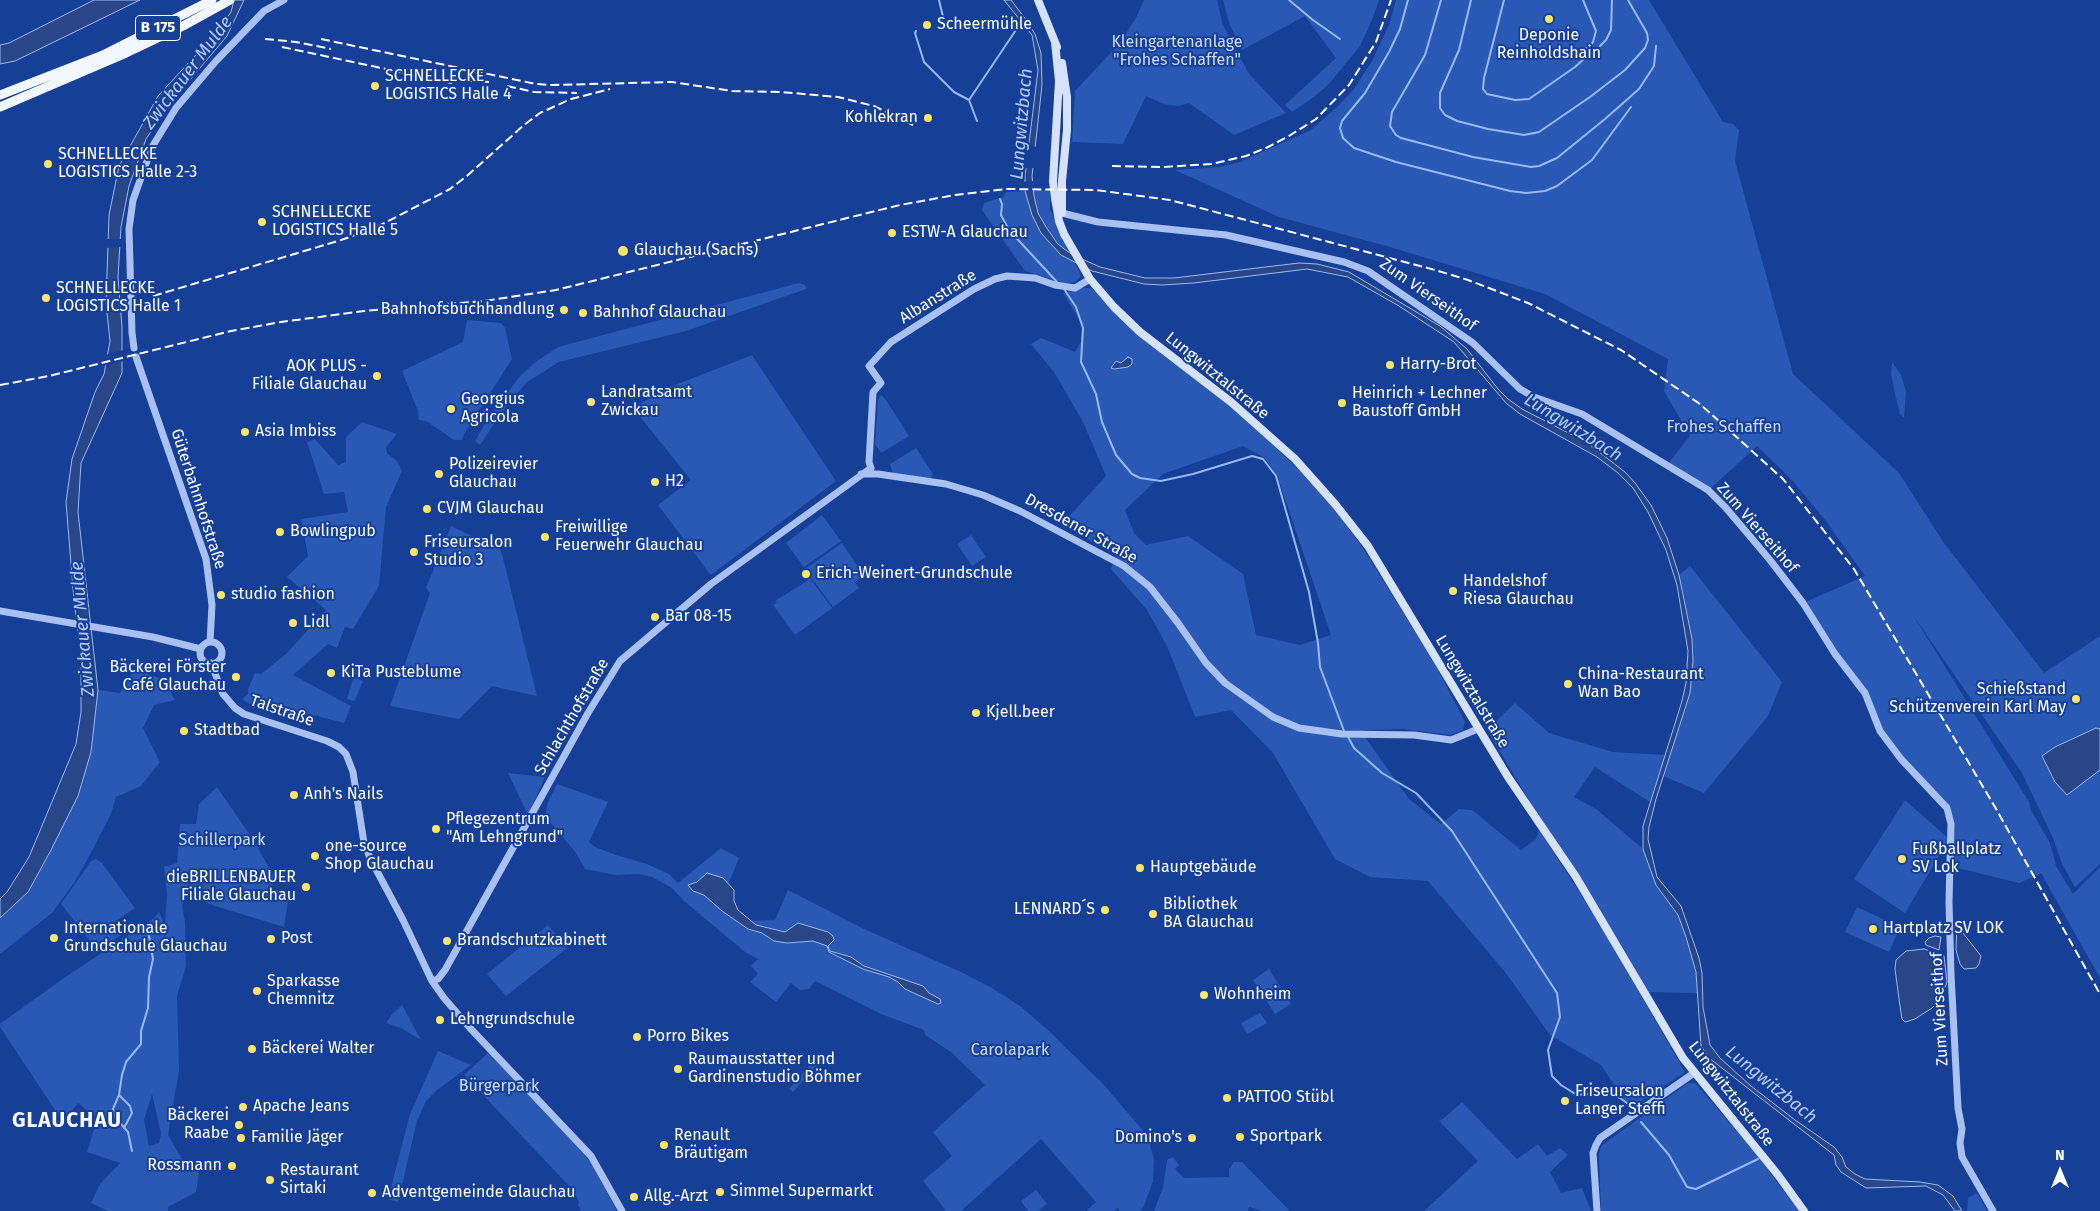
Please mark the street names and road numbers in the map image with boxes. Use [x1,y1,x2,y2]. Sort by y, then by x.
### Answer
road number: B 175 [136,15,180,40]
street label: Zum Vierseithof [1376,254,1480,336]
street label: Albanstraße [896,266,980,328]
street label: Lungwitztalstraße [1161,328,1273,424]
street label: Güterbahnhofstraße [166,426,230,572]
street label: Zum Vierseithof [1712,479,1802,577]
street label: Dresdener Straße [1021,490,1141,568]
street label: Lungwitztalstraße [1431,632,1513,752]
street label: Schlachthofstraße [531,655,613,779]
street label: Talstraße [247,691,317,731]
street label: Zum Vierseithof [1927,952,1953,1066]
street label: Lungwitztalstraße [1684,1038,1778,1150]

